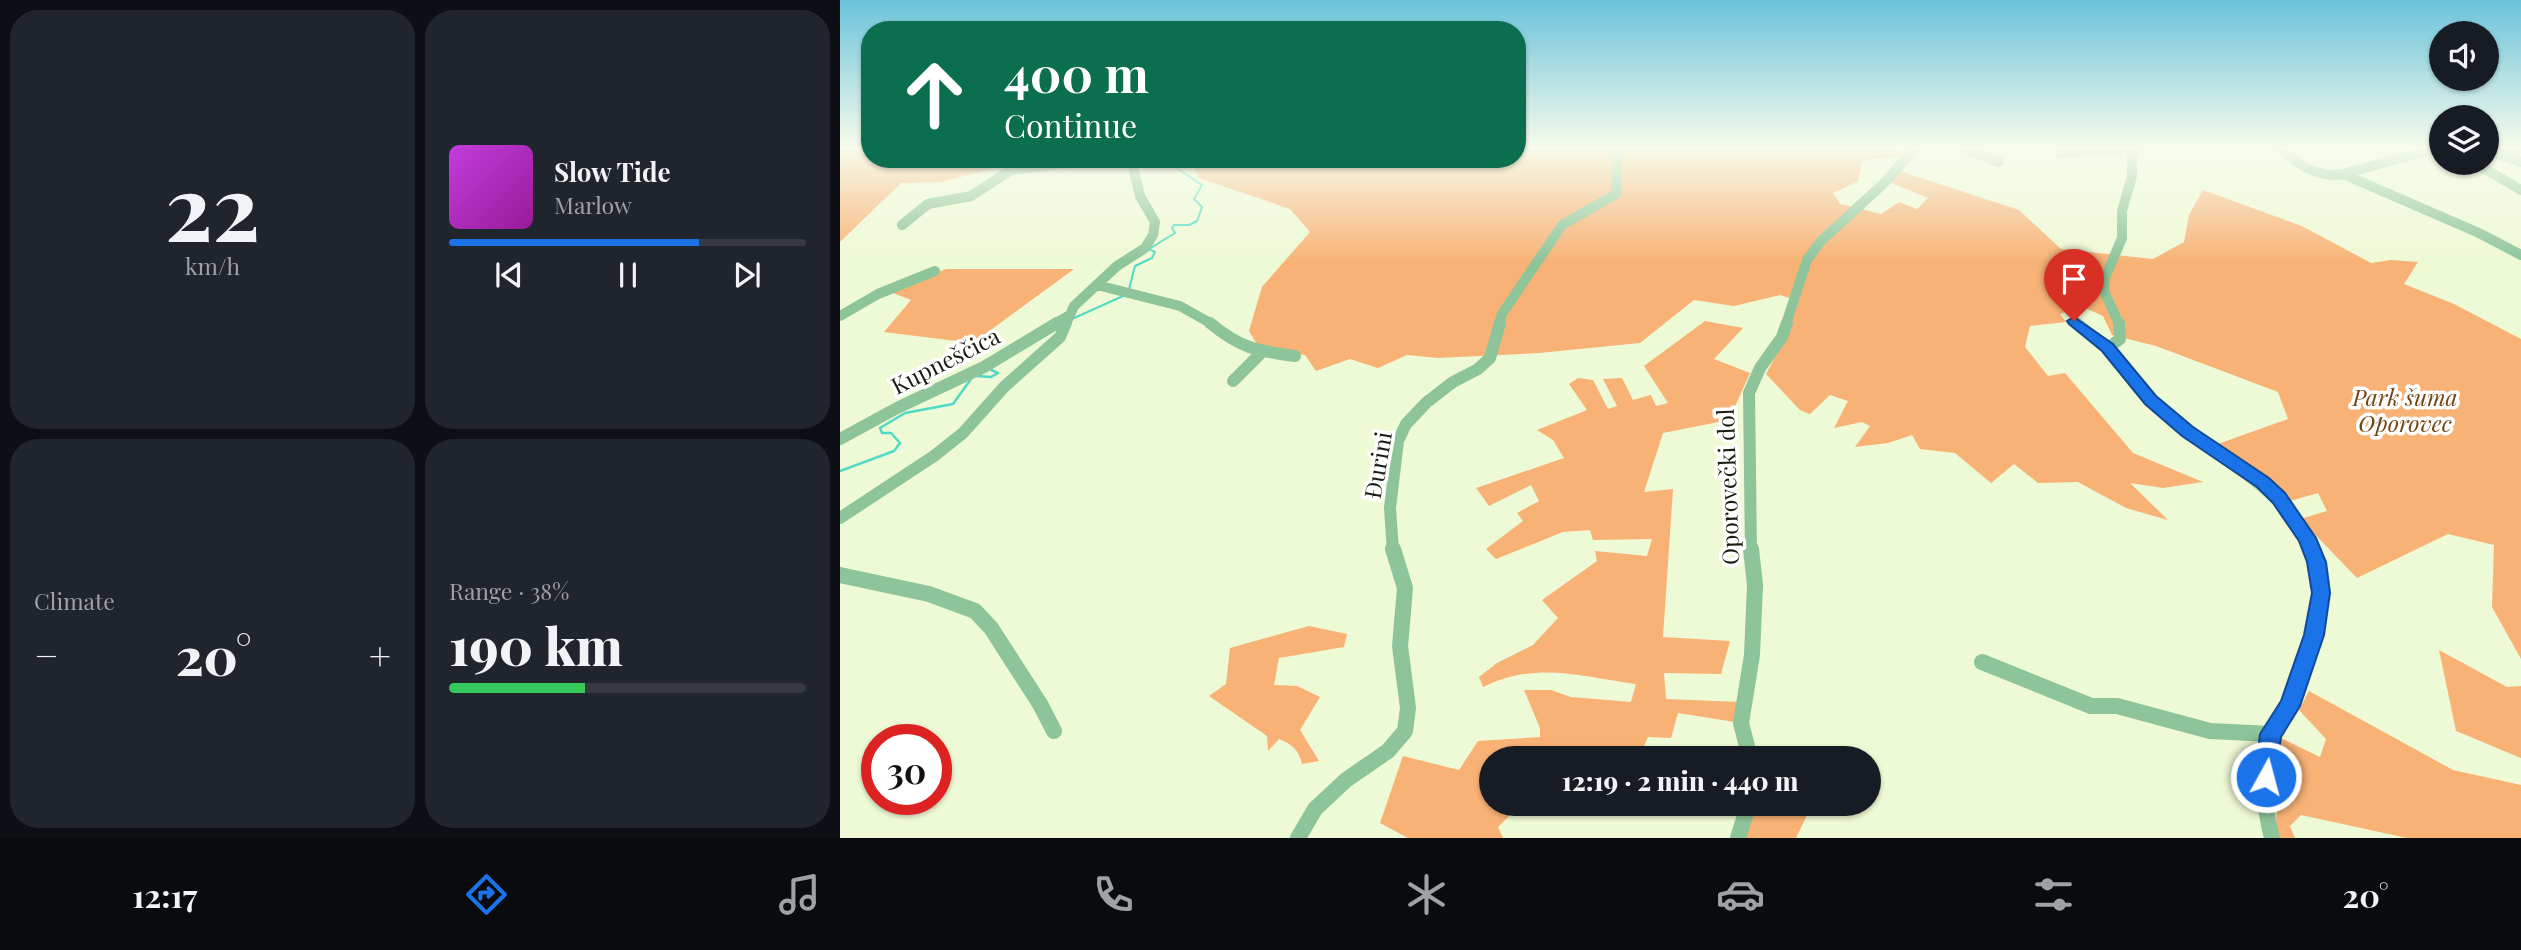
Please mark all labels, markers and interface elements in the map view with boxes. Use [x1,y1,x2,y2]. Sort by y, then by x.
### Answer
map controls [2429,21,2499,175]
button: sound [2429,21,2499,91]
text: 400 m [1004,40,1149,105]
icon: ahead [889,49,980,140]
text: Continue [1004,103,1137,146]
button: layers [2429,105,2499,175]
text: 22 [165,144,260,265]
text: Slow Tide [554,154,671,189]
text: Marlow [554,189,632,220]
pin [2044,249,2104,321]
text: km/h [185,250,240,281]
icon: previous [490,256,528,294]
icon: pause [609,256,647,294]
icon: next [728,256,766,294]
icon: arrive [2055,260,2093,298]
street label: Kupneščica [885,319,1005,401]
park label: Park šuma Oporovec [2351,381,2458,438]
street label: Oporovečki dol [1709,408,1745,566]
street label: Đurini [1356,429,1398,501]
text: Range · 38% [449,575,569,606]
text: Climate [34,585,115,616]
text: 190 km [449,610,623,679]
text: 20° [176,620,252,689]
text: − [34,629,59,680]
text: + [369,629,391,680]
speed limit sign: 30 [861,724,952,815]
position arrow [2229,740,2303,814]
text: 12:19 · 2 min · 440 m [1562,763,1798,798]
icon: directions [462,870,511,919]
icon: music [775,870,824,919]
icon: phone [1089,870,1138,919]
icon: climate [1402,870,1451,919]
icon: car [1716,870,1765,919]
icon: filters [2029,870,2078,919]
text: 12:17 [132,873,197,916]
text: 20° [2343,873,2389,916]

